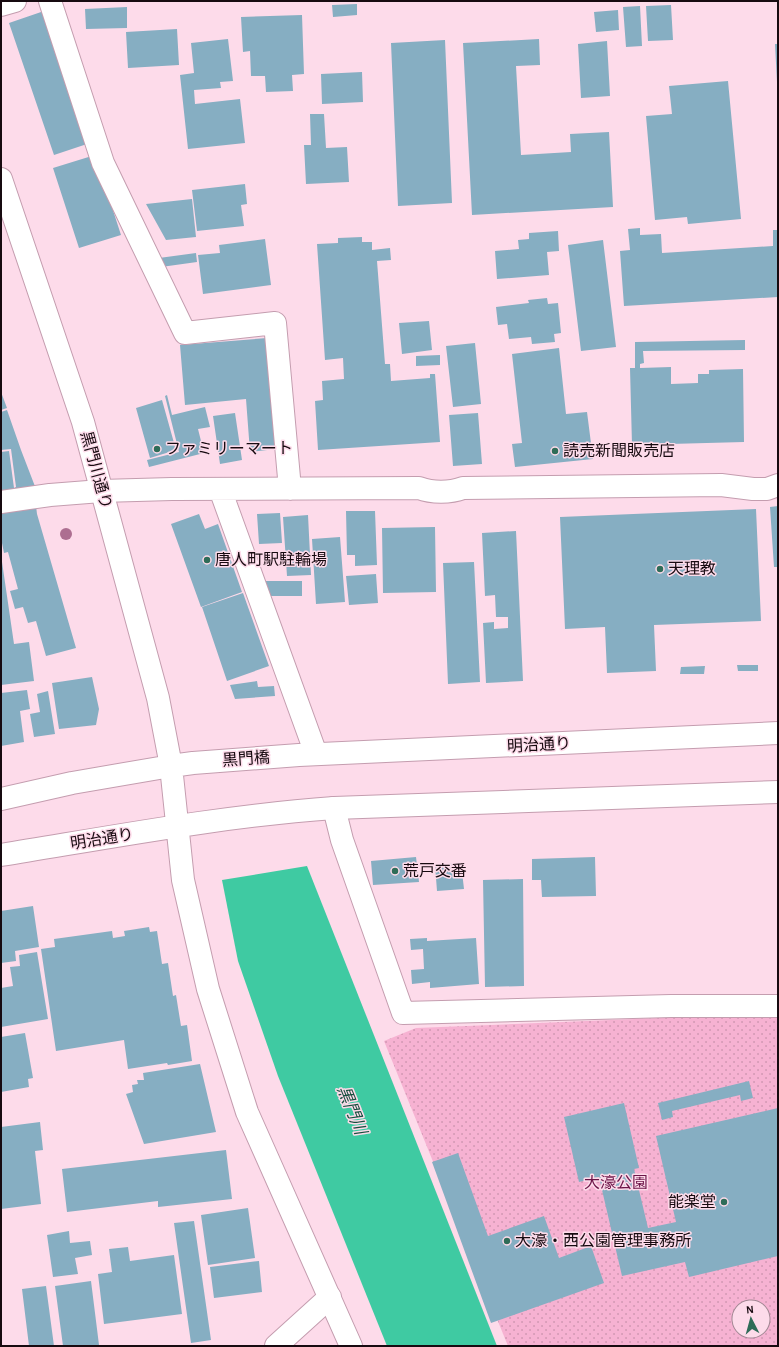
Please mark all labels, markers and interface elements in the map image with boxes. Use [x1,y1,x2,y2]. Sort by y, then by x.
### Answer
street label: 黒門川通り [78,429,115,511]
place label: ファミリーマート [165,441,293,457]
place label: 読売新聞販売店 [563,442,675,459]
marker: ファミリーマート [152,444,162,454]
marker: 読売新聞販売店 [550,446,560,456]
place label: 唐人町駅駐輪場 [215,551,327,568]
marker: 唐人町駅駐輪場 [202,555,212,565]
place label: 天理教 [668,560,716,577]
marker: 天理教 [655,564,665,574]
street label: 明治通り [507,734,571,755]
street label: 黒門橋 [221,748,271,769]
street label: 明治通り [69,825,135,852]
place label: 荒戸交番 [403,862,467,879]
marker: 荒戸交番 [390,866,400,876]
water label: 黒門川 [335,1083,370,1139]
park label: 大濠公園 [584,1174,648,1191]
place label: 能楽堂 [668,1193,716,1210]
marker: 能楽堂 [719,1197,729,1207]
place label: 大濠・西公園管理事務所 [515,1232,691,1249]
marker: 大濠・西公園管理事務所 [502,1236,512,1246]
north arrow [731,1299,771,1339]
text: N [746,1304,754,1315]

